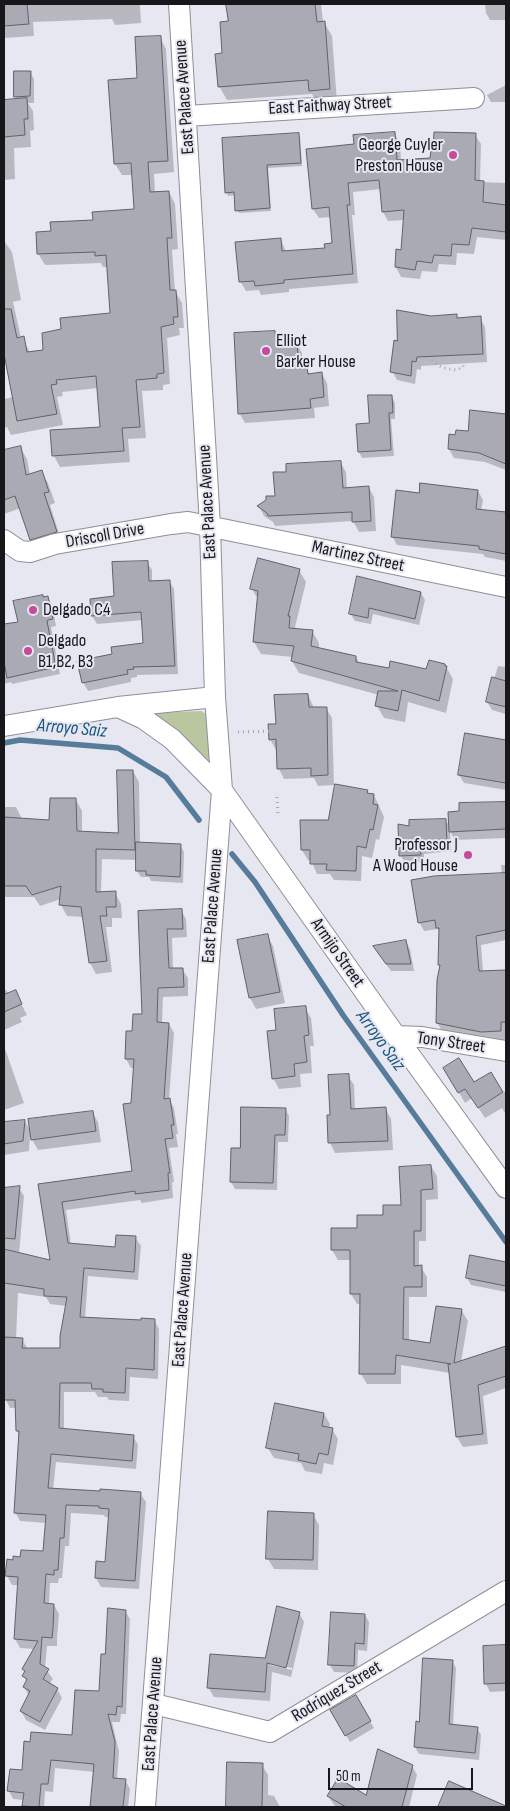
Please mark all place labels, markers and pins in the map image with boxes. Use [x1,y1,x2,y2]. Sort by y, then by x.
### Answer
place label: George Cuyler Preston House [356,134,443,176]
marker: George Cuyler Preston House [447,149,459,161]
place label: Elliot Barker House [276,330,356,372]
marker: Elliot Barker House [260,345,272,357]
place label: Delgado C4 [43,599,110,621]
marker: Delgado C4 [27,604,39,616]
place label: Delgado B1,B2, B3 [38,630,93,672]
marker: Delgado B1,B2, B3 [22,645,34,657]
place label: Professor J A Wood House [373,834,458,876]
marker: Professor J A Wood House [462,849,474,861]

